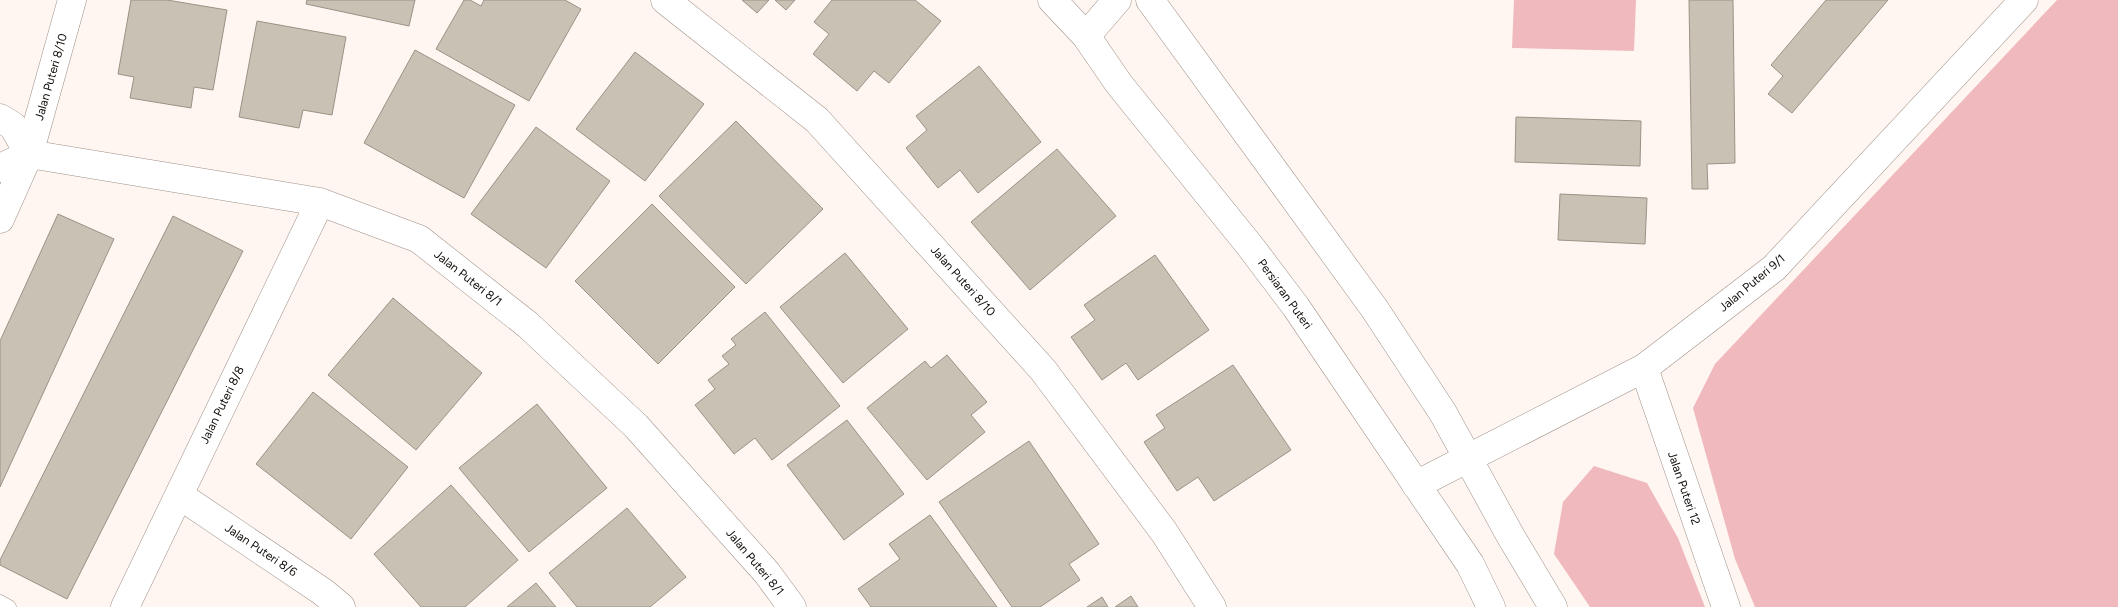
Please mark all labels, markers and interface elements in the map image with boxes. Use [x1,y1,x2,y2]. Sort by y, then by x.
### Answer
street label: Jalan Puteri 8/10 [32,32,70,122]
street label: Jalan Puteri 8/10 [928,243,998,319]
street label: Jalan Puteri 8/1 [431,247,505,309]
street label: Jalan Puteri 9/1 [1716,251,1788,315]
street label: Persiaran Puteri [1255,256,1315,332]
street label: Jalan Puteri 8/8 [197,364,247,446]
street label: Jalan Puteri 12 [1665,449,1703,527]
street label: Jalan Puteri 8/6 [222,521,300,579]
street label: Jalan Puteri 8/1 [723,526,787,598]

